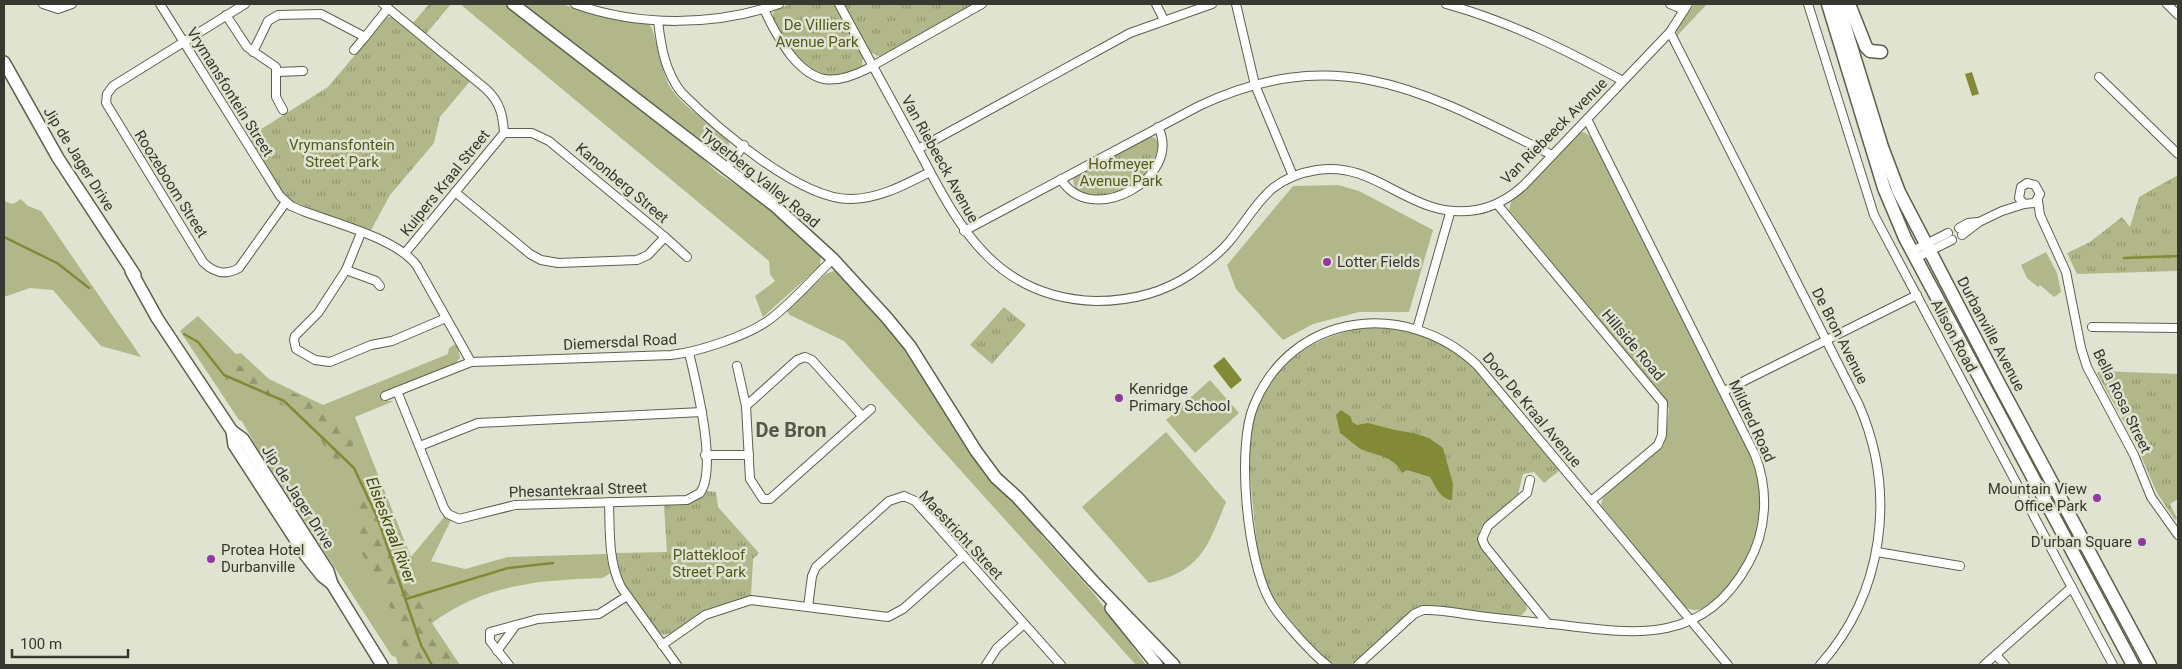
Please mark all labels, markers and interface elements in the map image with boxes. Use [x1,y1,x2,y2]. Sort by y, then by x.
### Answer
park label: De Villiers Avenue Park [776,16,859,51]
street label: Vrymansfontein Street [183,24,277,160]
street label: Van Riebeeck Avenue [1497,74,1611,188]
street label: Van Riebeeck Avenue [898,92,983,226]
street label: Jip de Jager Drive [40,104,118,214]
street label: Tygerberg Valley Road [697,124,823,232]
street label: Kuipers Kraal Street [397,126,493,240]
street label: Roozeboom Street [131,127,211,241]
park label: Vrymansfontein Street Park [289,136,395,171]
street label: Kanonberg Street [572,139,672,227]
park label: Hofmeyer Avenue Park [1080,155,1163,190]
place label: Lotter Fields [1337,253,1420,271]
marker: Lotter Fields [1321,256,1333,268]
street label: Durbanville Avenue [1953,274,2029,394]
street label: De Bron Avenue [1808,285,1872,387]
street label: Alison Road [1927,297,1981,375]
street label: Hillside Road [1598,306,1668,384]
street label: Diemersdal Road [563,330,677,354]
street label: Bella Rosa Street [2089,346,2155,456]
street label: Door De Kraal Avenue [1479,349,1585,471]
street label: Mildred Road [1725,377,1779,465]
place label: Kenridge Primary School [1129,380,1230,415]
marker: Kenridge Primary School [1113,392,1125,404]
district label: De Bron [755,418,827,442]
street label: Jip de Jager Drive [258,442,338,552]
water label: Elsieskraal River [362,474,420,586]
street label: Phesantekraal Street [509,479,648,501]
place label: Mountain View Office Park [1988,480,2087,515]
street label: Maestricht Street [915,487,1007,583]
marker: Mountain View Office Park [2091,492,2103,504]
place label: D'urban Square [2031,533,2132,551]
marker: D'urban Square [2136,536,2148,548]
place label: Protea Hotel Durbanville [221,541,304,576]
park label: Plattekloof Street Park [672,546,746,581]
marker: Protea Hotel Durbanville [205,553,217,565]
scale bar [12,626,129,658]
text: 100 m [20,635,62,653]

